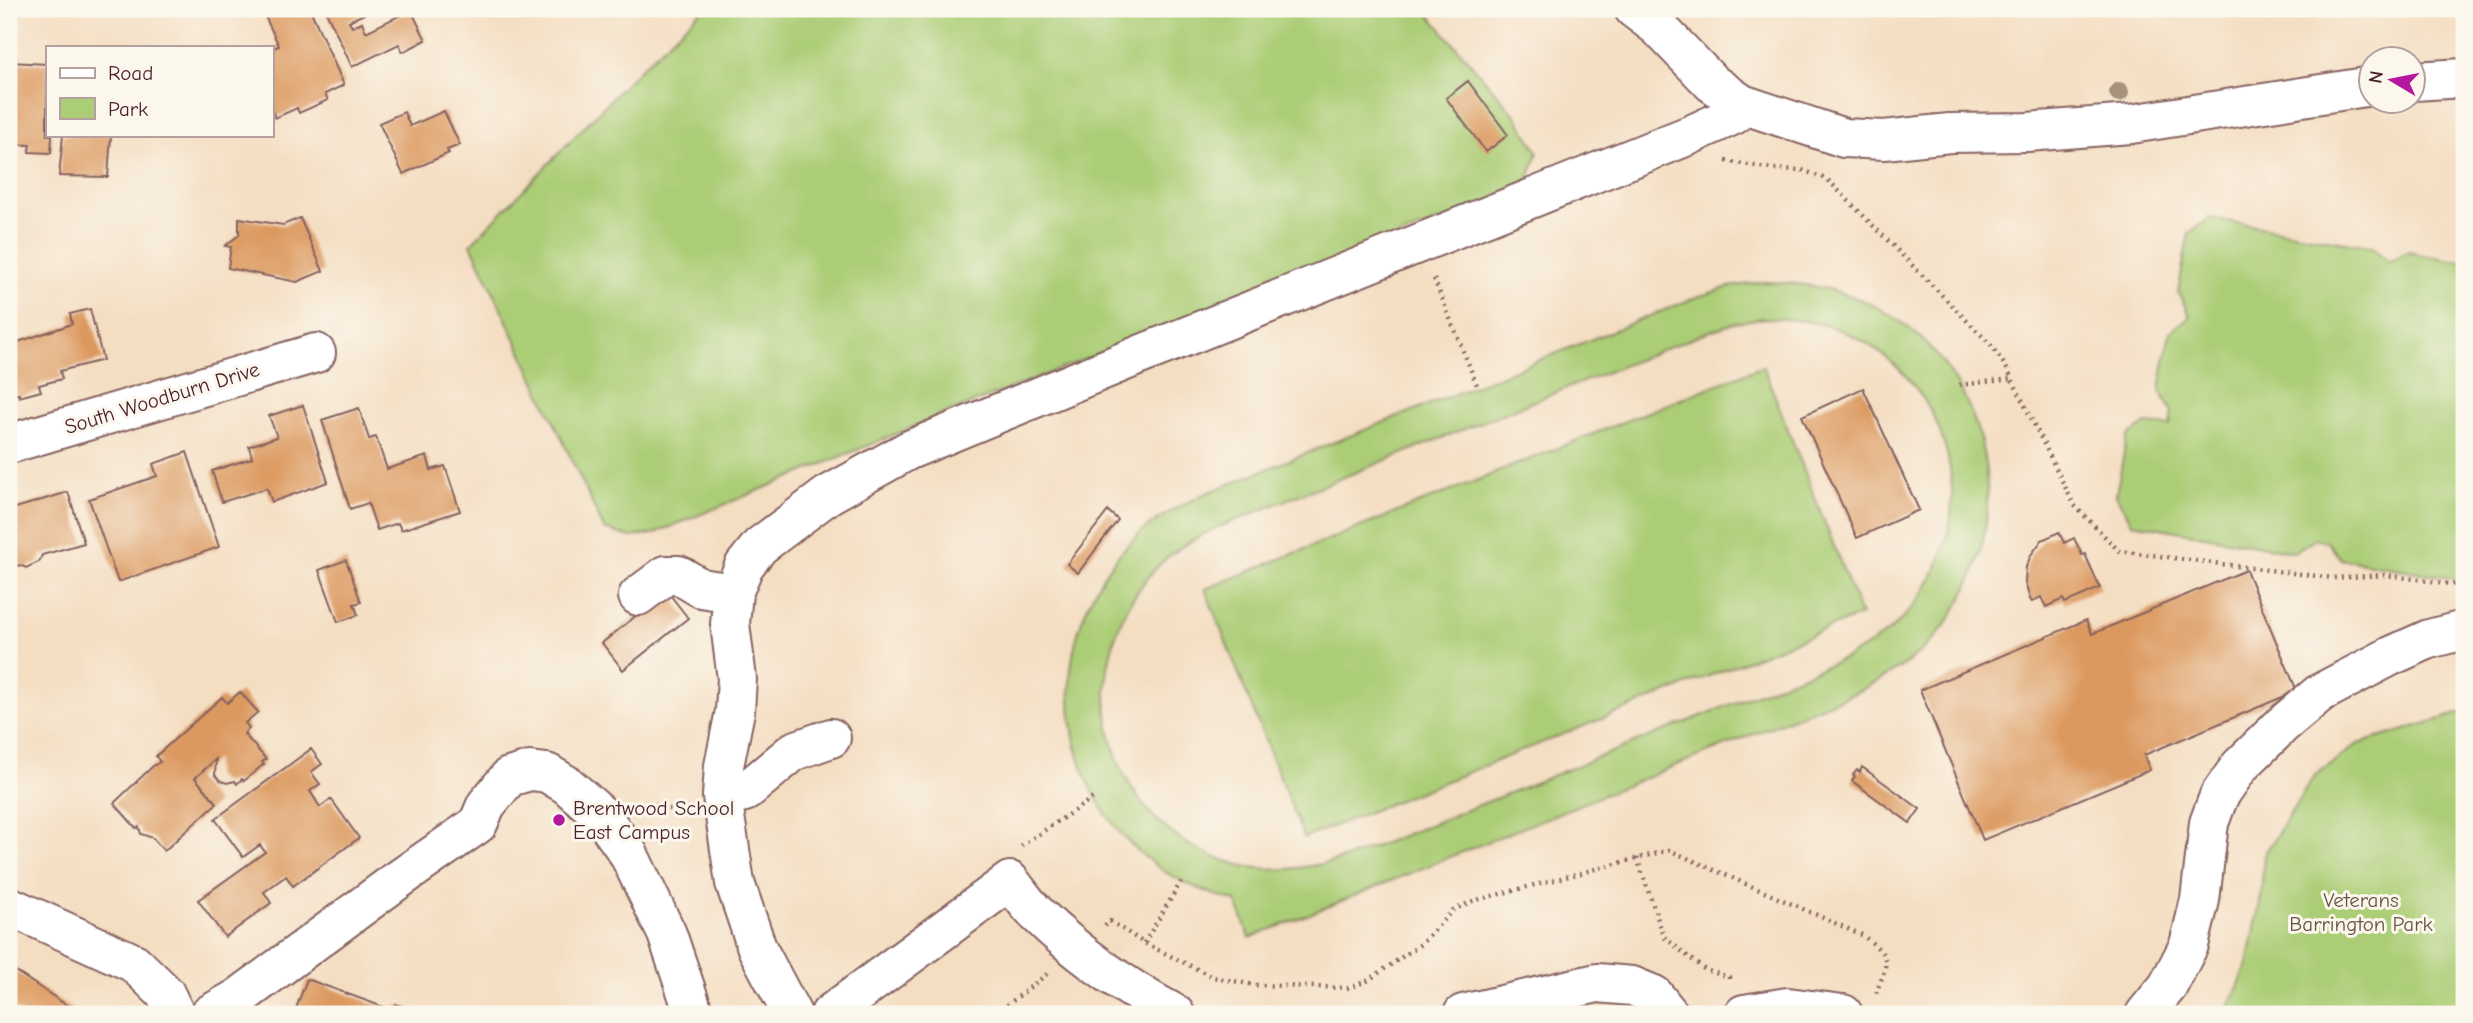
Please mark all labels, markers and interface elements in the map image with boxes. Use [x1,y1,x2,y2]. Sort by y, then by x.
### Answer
legend [46,46,273,136]
north arrow [2358,46,2428,116]
text: Road [108,61,153,85]
text: N [2364,69,2388,85]
text: Park [108,97,148,121]
street label: South Woodburn Drive [62,357,262,439]
place label: Brentwood School East Campus [573,796,734,844]
marker: Brentwood School East Campus [551,812,567,828]
park label: Veterans Barrington Park [2289,888,2433,936]

